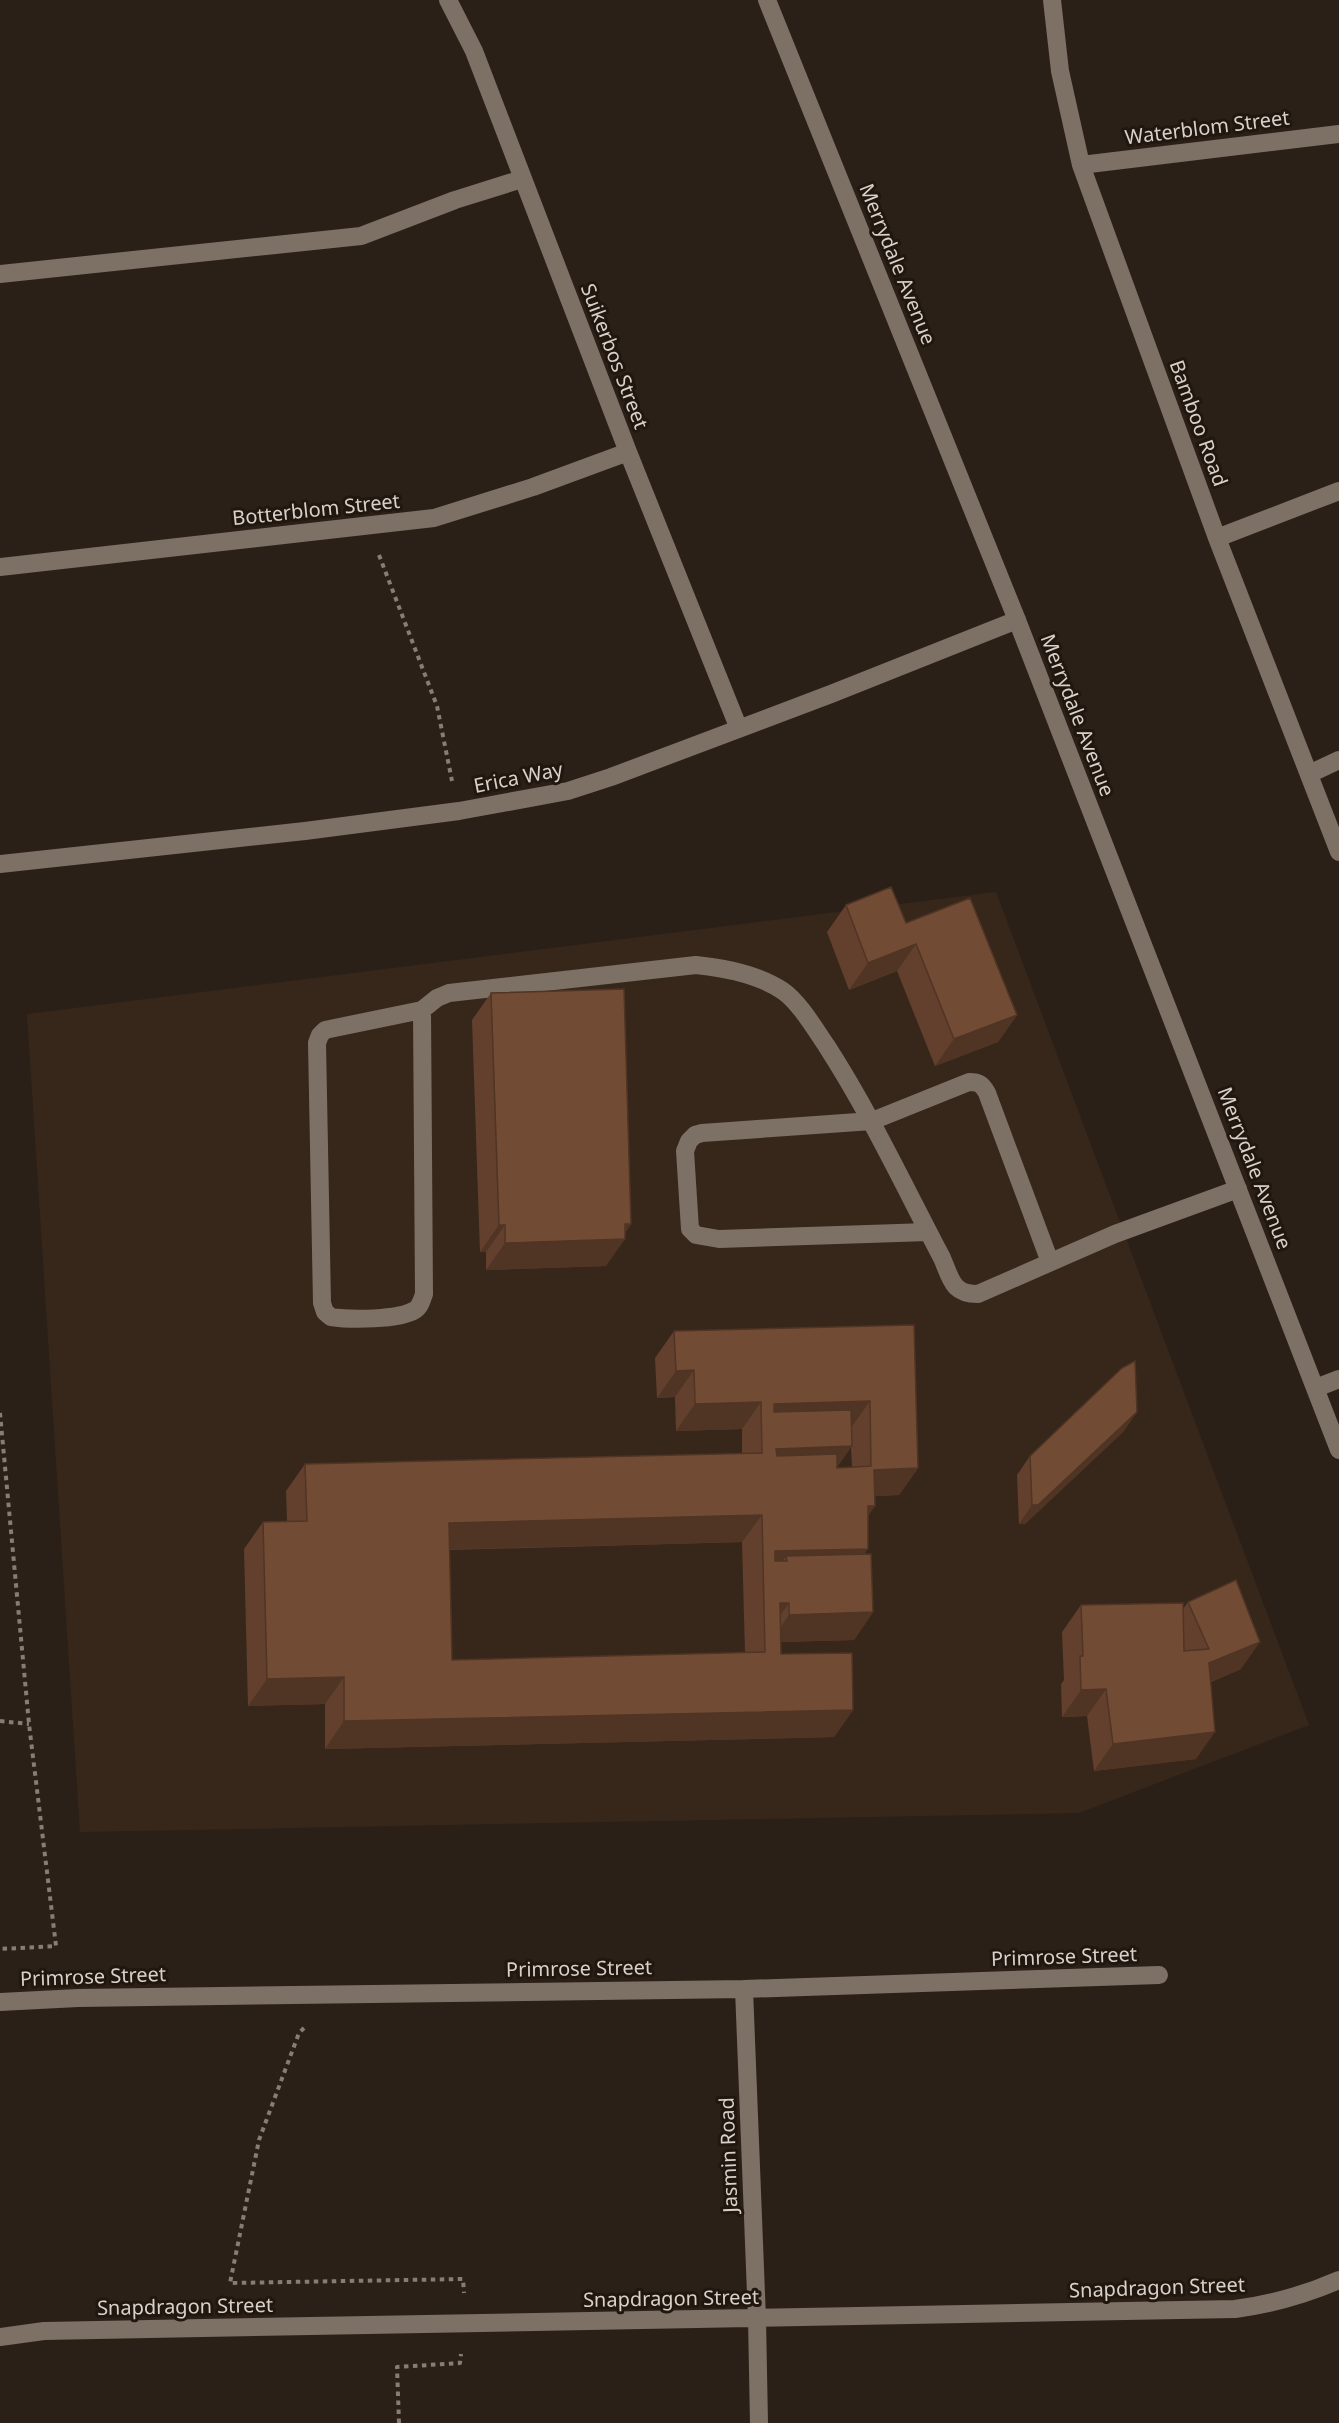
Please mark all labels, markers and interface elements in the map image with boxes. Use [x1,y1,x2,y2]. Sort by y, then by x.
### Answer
street label: Waterblom Street [1123,104,1291,150]
street label: Merrydale Avenue [853,179,943,349]
street label: Suikerbos Street [575,279,655,433]
street label: Bamboo Road [1164,356,1234,490]
street label: Botterblom Street [231,487,401,531]
street label: Merrydale Avenue [1035,630,1121,800]
street label: Erica Way [471,755,566,799]
street label: Merrydale Avenue [1212,1083,1298,1253]
street label: Primrose Street [991,1940,1137,1972]
street label: Primrose Street [506,1953,652,1983]
street label: Primrose Street [20,1960,166,1992]
street label: Jasmin Road [712,2097,744,2215]
street label: Snapdragon Street [1069,2270,1245,2304]
street label: Snapdragon Street [583,2283,759,2313]
street label: Snapdragon Street [97,2291,273,2321]

